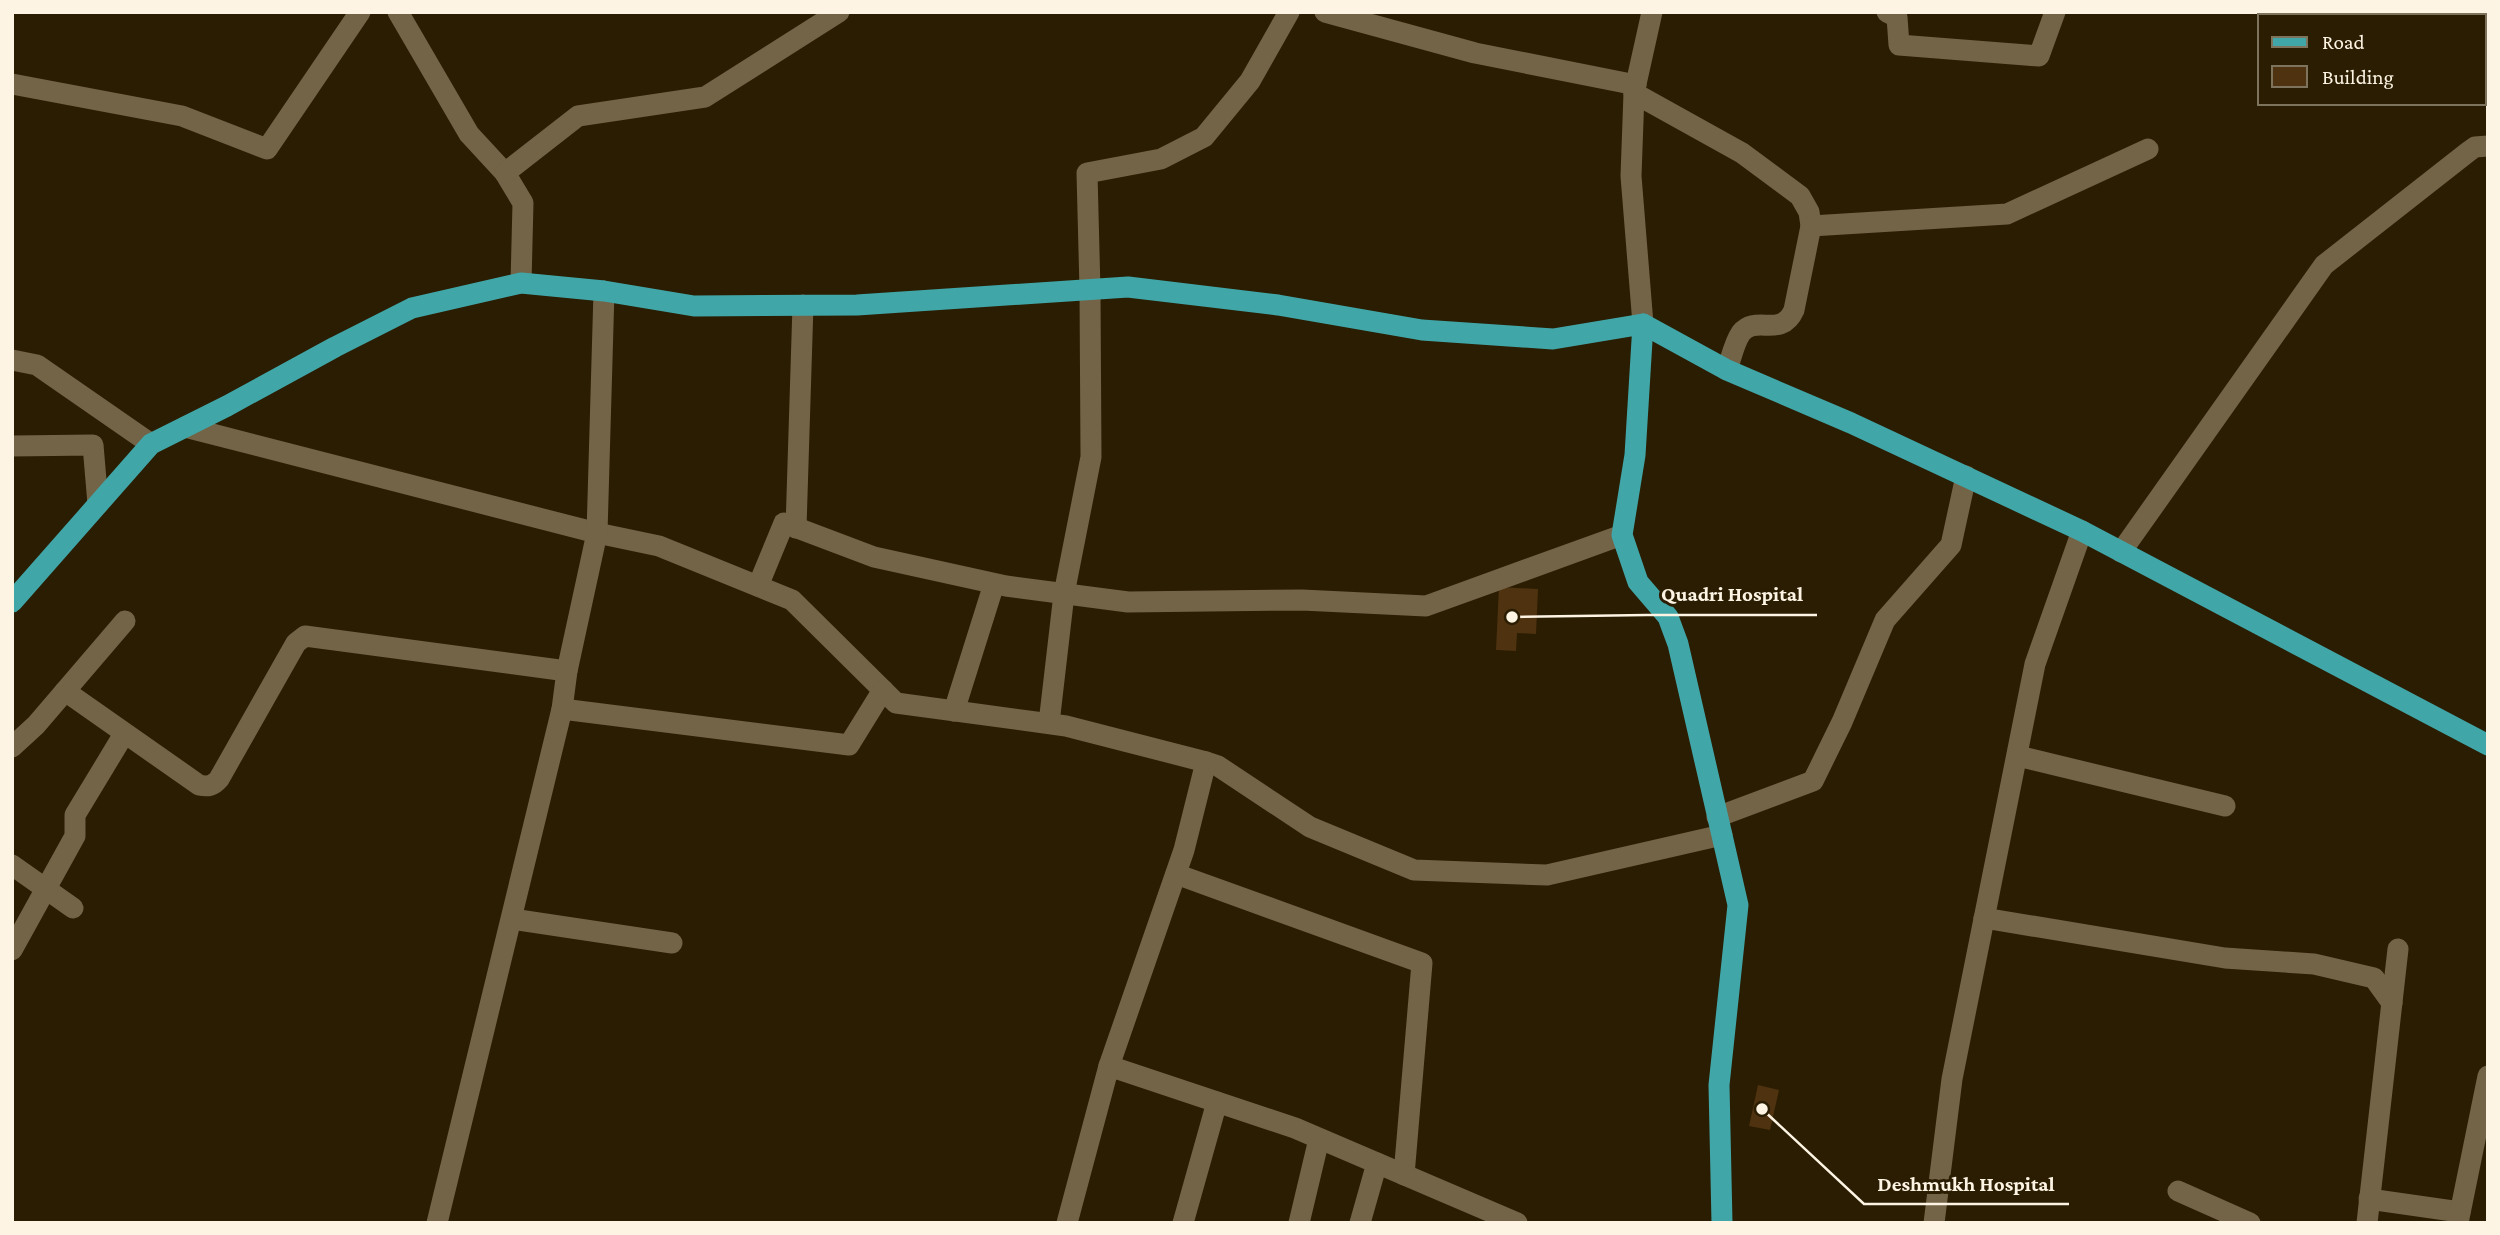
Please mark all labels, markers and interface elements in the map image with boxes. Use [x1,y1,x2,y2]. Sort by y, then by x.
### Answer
legend [2258,14,2486,105]
text: Road [2322,30,2365,54]
text: Building [2322,65,2394,89]
callout: Quadri Hospital [1647,573,1817,615]
text: Quadri Hospital [1661,582,1803,606]
callout: Deshmukh Hospital [1864,1162,2069,1204]
text: Deshmukh Hospital [1877,1172,2055,1196]

